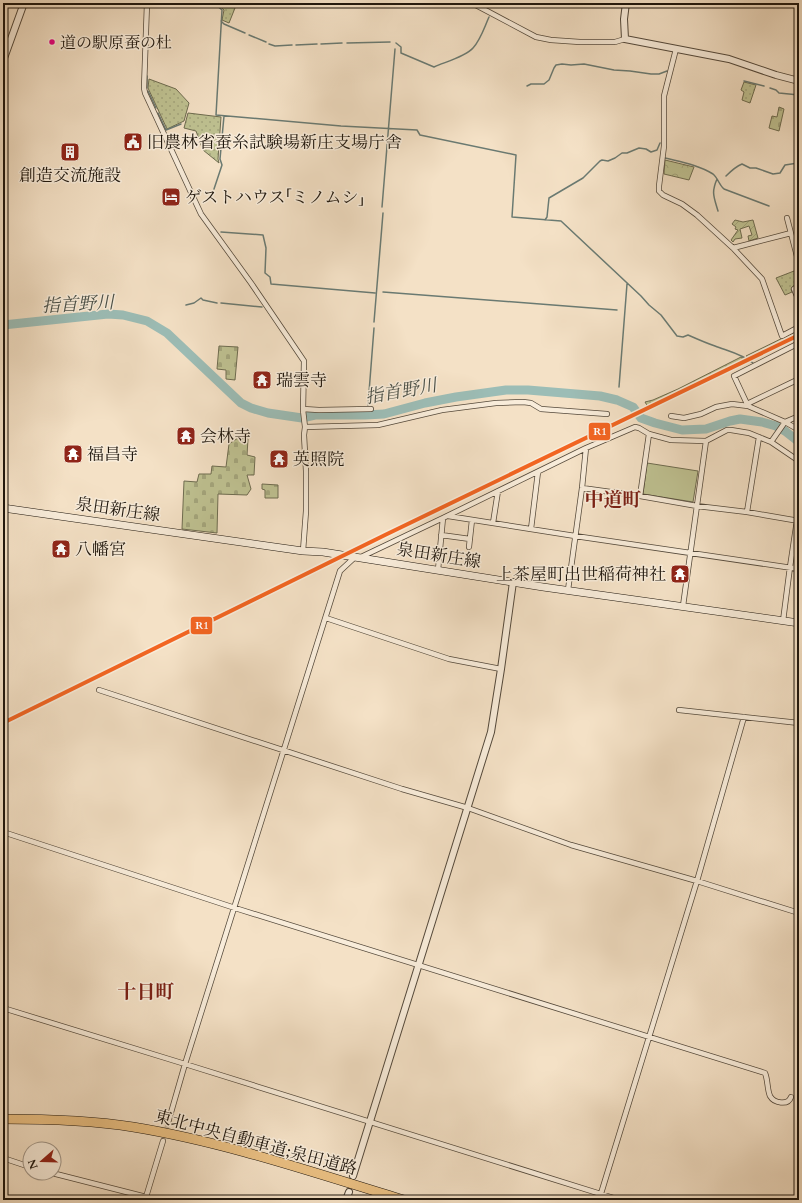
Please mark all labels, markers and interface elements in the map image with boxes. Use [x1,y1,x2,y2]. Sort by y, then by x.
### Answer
place label: 道の駅原蚕の杜 [60,32,172,54]
marker: 道の駅原蚕の杜 [47,37,57,47]
public building icon: 旧農林省蚕糸試験場新庄支場庁舎 [122,131,144,153]
place label: 旧農林省蚕糸試験場新庄支場庁舎 [147,131,402,154]
building icon: 創造交流施設 [59,141,81,163]
place label: 創造交流施設 [19,164,121,187]
hotel icon: ゲストハウス「ミノムシ」 [160,186,182,208]
place label: ゲストハウス「ミノムシ」 [185,186,365,209]
water label: 指首野川 [41,290,117,319]
temple icon: 瑞雲寺 [251,369,273,391]
place label: 瑞雲寺 [276,369,327,392]
water label: 指首野川 [363,373,441,410]
line badge: R1 [588,422,611,441]
text: R1 [593,424,607,439]
temple icon: 会林寺 [175,425,197,447]
place label: 会林寺 [200,425,251,448]
temple icon: 福昌寺 [62,443,84,465]
place label: 福昌寺 [87,443,138,466]
temple icon: 英照院 [268,448,290,470]
place label: 英照院 [293,448,344,471]
district label: 中道町 [584,487,642,513]
street label: 泉田新庄線 [74,492,162,527]
street label: 泉田新庄線 [395,537,483,574]
temple icon: 八幡宮 [50,538,72,560]
place label: 八幡宮 [75,538,126,561]
place label: 上茶屋町出世稲荷神社 [496,563,666,586]
temple icon: 上茶屋町出世稲荷神社 [669,563,691,585]
line badge: R1 [190,616,213,635]
text: R1 [195,618,209,633]
district label: 十日町 [117,979,175,1005]
street label: 東北中央自動車道;泉田道路 [152,1104,359,1181]
north arrow [22,1141,62,1181]
text: N [24,1157,42,1171]

